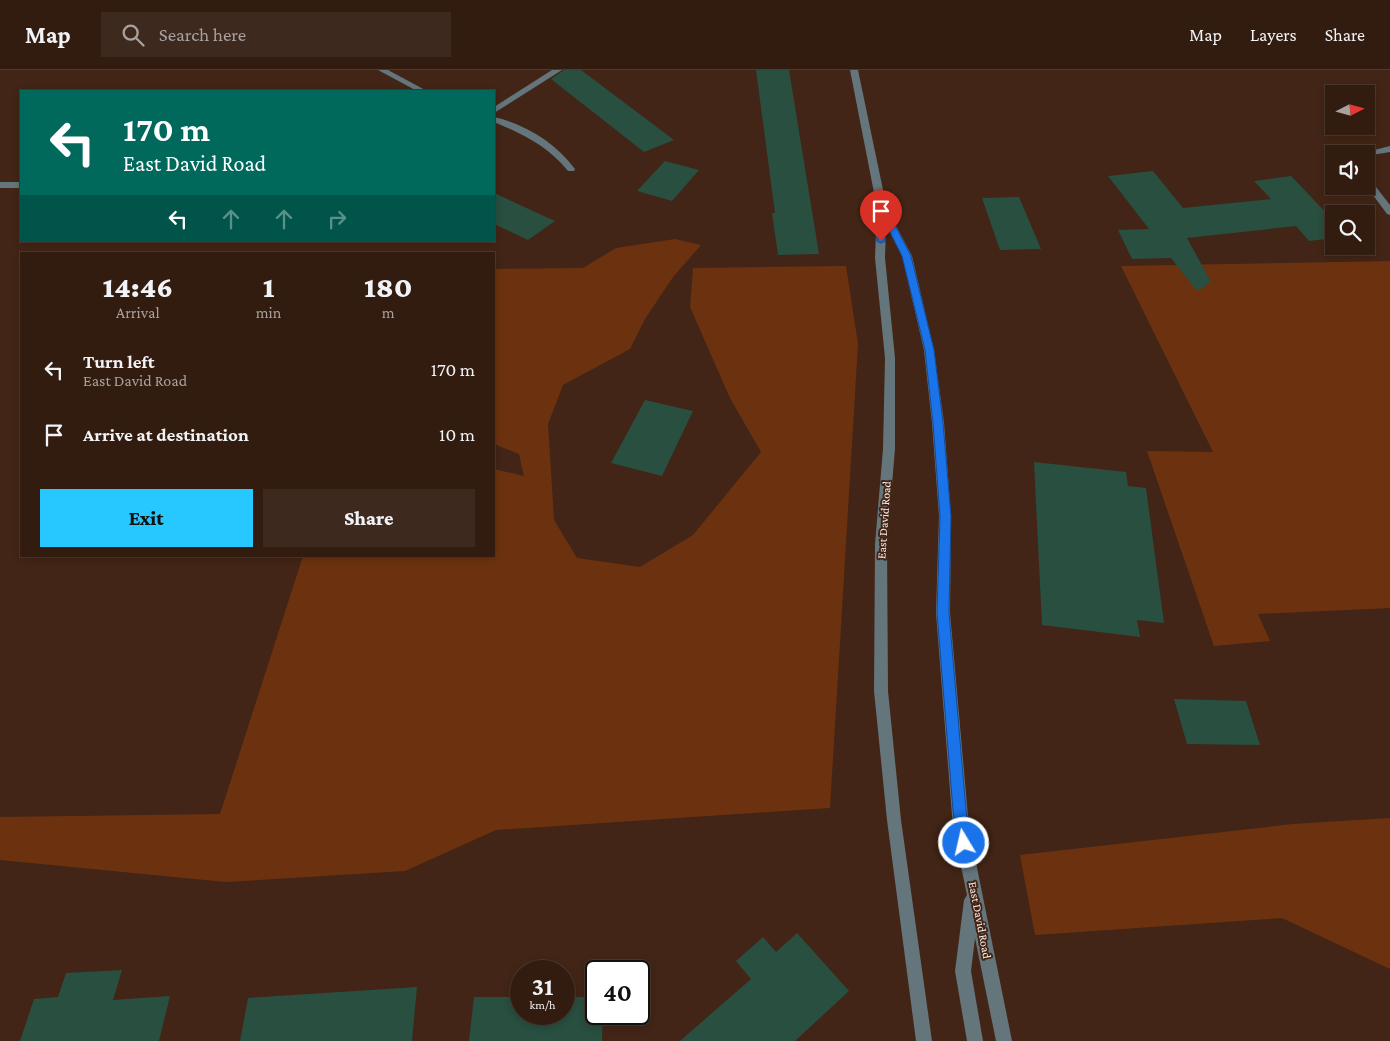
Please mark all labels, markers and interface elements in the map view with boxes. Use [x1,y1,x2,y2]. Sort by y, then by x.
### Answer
search box [101,12,451,57]
text: Map [25,21,71,48]
icon: search [119,21,147,49]
text: Search here [159,24,246,45]
text: Map [1189,25,1222,45]
text: Layers [1250,25,1297,45]
text: Share [1325,25,1365,45]
north arrow [1325,85,1375,135]
map controls [1325,85,1375,255]
icon: left [40,110,105,175]
text: 170 m [123,110,210,149]
button: sound [1325,145,1375,195]
text: East David Road [123,151,266,176]
pin [860,190,902,241]
icon: arrive [867,197,895,225]
icon: left [164,205,192,233]
icon: ahead [217,205,245,233]
icon: ahead [270,205,298,233]
icon: right [323,205,351,233]
button: search [1325,205,1375,255]
text: 14:46 [103,270,173,303]
text: 1 [263,270,274,303]
text: 180 [364,270,412,303]
text: Arrival [116,304,160,321]
text: min [256,304,281,321]
text: m [382,304,395,321]
text: Turn left [83,351,155,372]
icon: left [40,356,68,384]
text: 170 m [431,359,475,380]
text: East David Road [83,372,187,389]
icon: arrive [40,421,68,449]
text: Arrive at destination [83,424,249,445]
text: 10 m [439,424,475,445]
street label: East David Road [874,480,894,559]
button: Exit [40,489,253,547]
button: Share [263,489,475,547]
position arrow [937,816,989,868]
street label: East David Road [966,880,994,960]
speed limit sign: 40 [585,960,650,1025]
text: 31 [532,973,553,1000]
text: km/h [530,998,555,1012]

